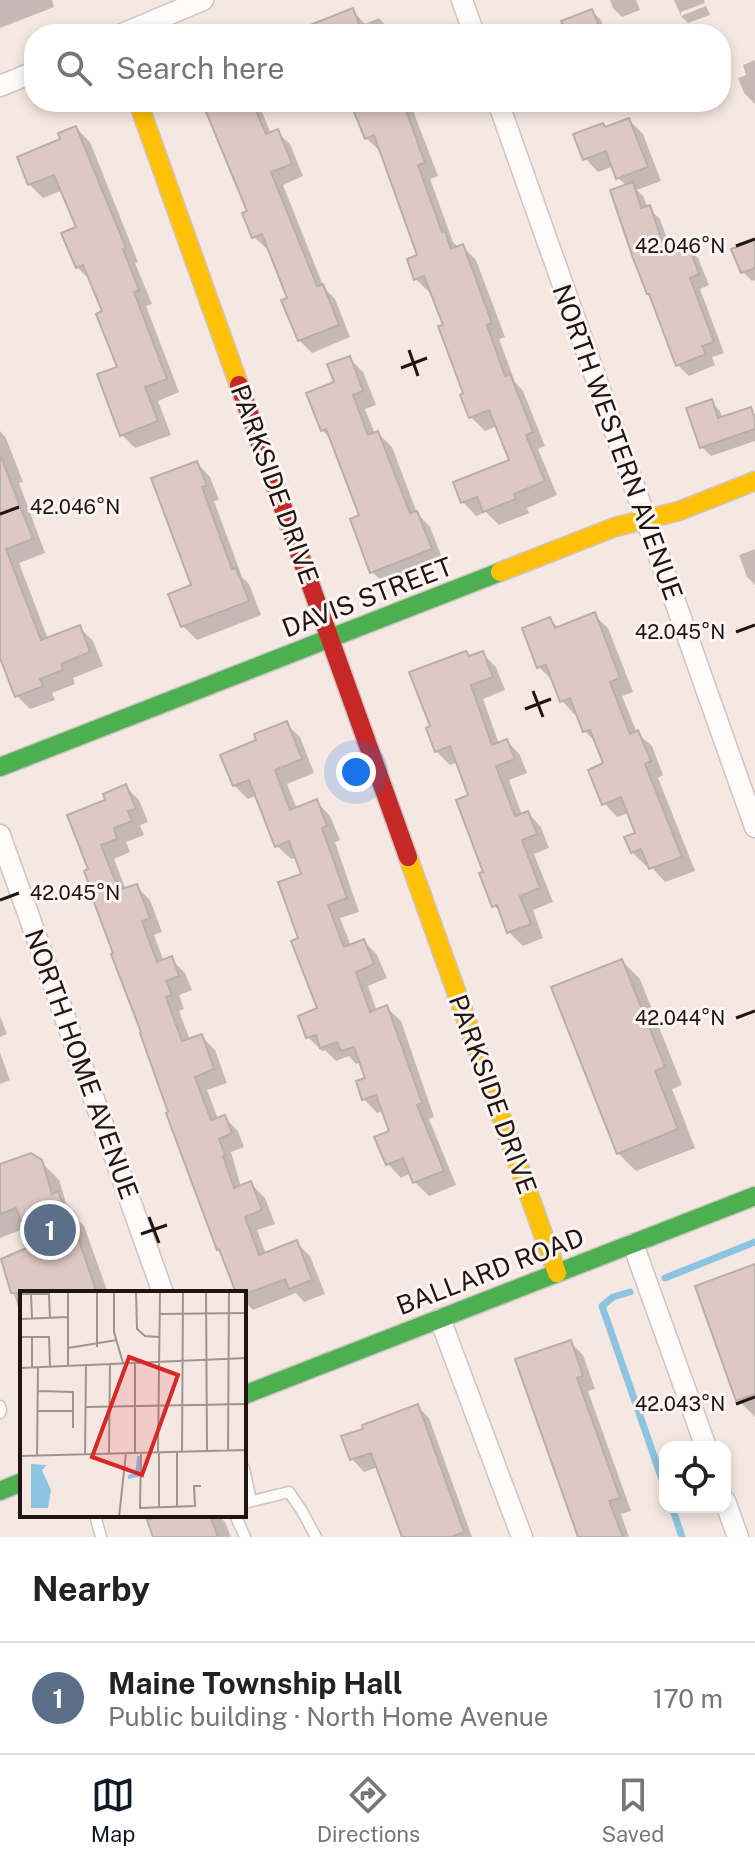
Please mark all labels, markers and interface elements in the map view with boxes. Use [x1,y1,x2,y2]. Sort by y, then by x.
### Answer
search box [24,24,731,112]
icon: search [52,46,96,90]
text: Search here [116,50,284,86]
text: 42.046°N [635,234,725,258]
street label: NORTH WESTERN AVENUE [546,280,690,604]
street label: PARKSIDE DRIVE [225,380,325,588]
text: 42.046°N [30,495,120,519]
street label: DAVIS STREET [278,550,456,644]
text: 42.045°N [635,620,725,644]
your location [336,752,376,792]
text: 42.045°N [30,881,120,905]
street label: NORTH HOME AVENUE [19,925,145,1203]
street label: PARKSIDE DRIVE [443,990,543,1198]
text: 42.044°N [635,1006,725,1030]
pin: 1 [24,1200,76,1260]
street label: BALLARD ROAD [392,1221,588,1321]
inset map [20,1291,246,1517]
text: 42.043°N [635,1392,725,1416]
map controls [659,1441,731,1513]
button: locate [659,1441,731,1513]
text: Nearby [32,1569,150,1609]
text: Maine Township Hall [108,1665,403,1701]
text: 1 [52,1683,64,1714]
text: 170 m [653,1683,723,1714]
text: Public building · North Home Avenue [108,1701,549,1732]
tab: Map [91,1773,135,1847]
tab: Directions [317,1773,420,1847]
tab: Saved [601,1773,664,1847]

